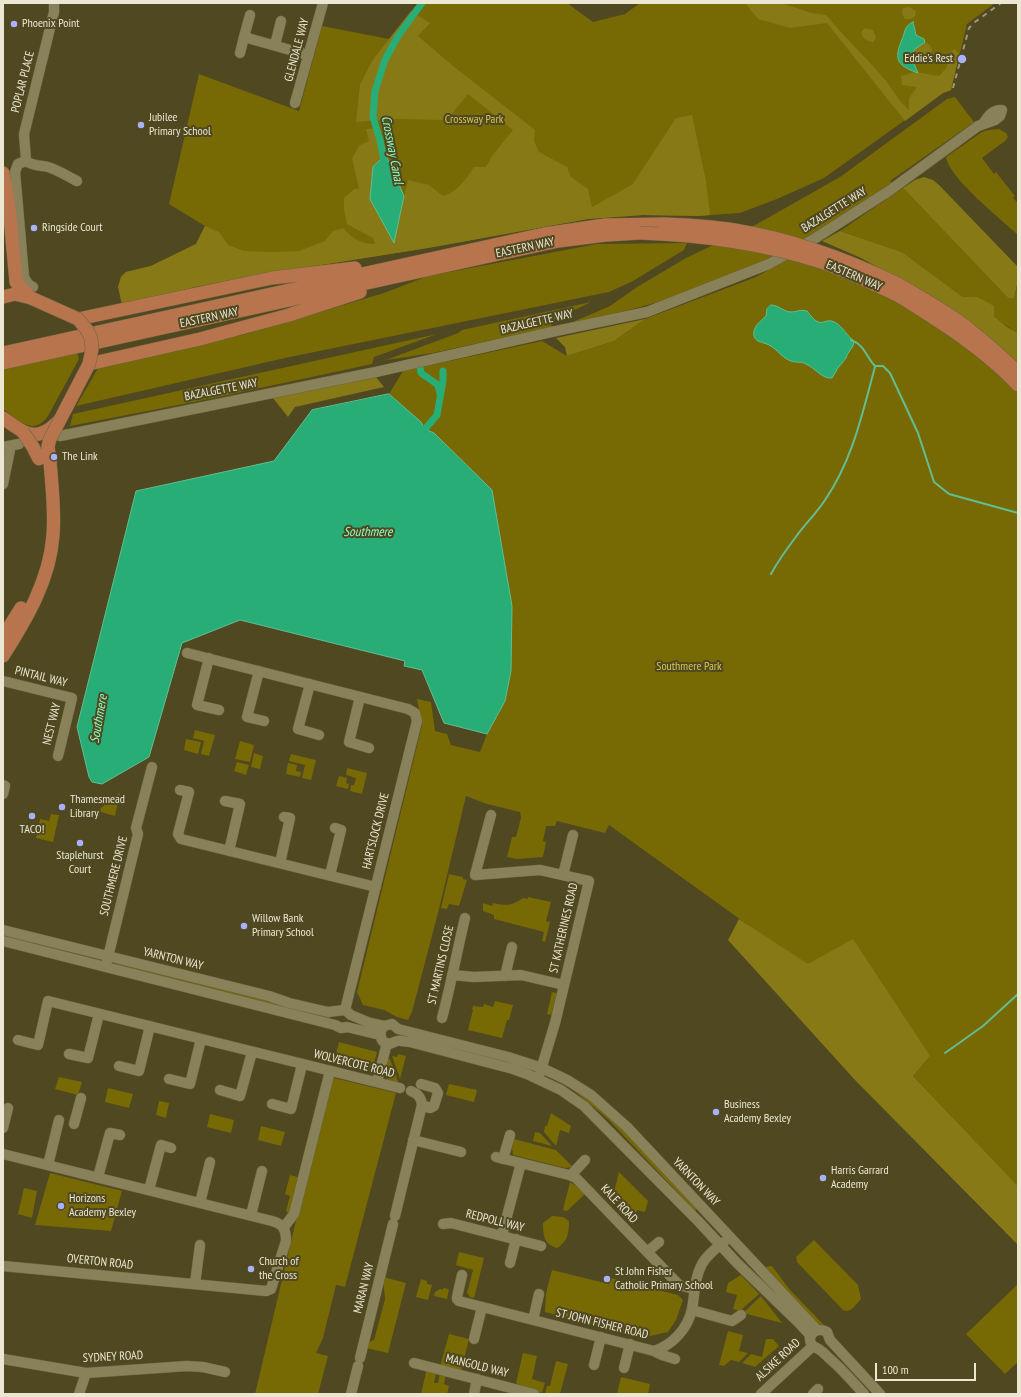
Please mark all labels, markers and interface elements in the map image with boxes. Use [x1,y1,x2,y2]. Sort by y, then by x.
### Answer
place label: Phoenix Point [22,17,80,31]
street label: GLENDALE WAY [282,17,312,83]
marker: Phoenix Point [9,19,19,29]
street label: POPLAR PLACE [8,50,38,114]
place label: Eddie's Rest [904,52,953,66]
marker: Eddie's Rest [956,53,968,65]
place label: Jubilee Primary School [149,111,211,139]
park label: Crossway Park [445,113,503,127]
water label: Crossway Canal [378,115,406,185]
marker: Jubilee Primary School [136,120,146,130]
street label: BAZALGETTE WAY [799,184,869,236]
place label: Ringside Court [42,221,103,235]
marker: Ringside Court [29,223,39,233]
street label: EASTERN WAY [494,235,556,261]
street label: EASTERN WAY [824,258,884,294]
street label: EASTERN WAY [178,305,240,331]
street label: BAZALGETTE WAY [499,307,575,337]
street label: BAZALGETTE WAY [183,376,259,404]
place label: The Link [62,450,98,464]
marker: The Link [49,452,59,462]
water label: Southmere [344,524,392,540]
park label: Southmere Park [656,660,722,674]
street label: PINTAIL WAY [13,664,69,690]
water label: Southmere [87,694,111,744]
street label: NEST WAY [40,701,64,747]
street label: HARTSLOCK DRIVE [360,791,392,871]
place label: Thamesmead Library [70,793,125,821]
marker: Thamesmead Library [57,802,67,812]
marker: TACO! [27,811,37,821]
place label: TACO! [20,823,44,837]
street label: SOUTHMERE DRIVE [97,835,131,917]
marker: Staplehurst Court [75,838,85,848]
place label: Staplehurst Court [56,849,104,877]
street label: ST KATHERINES ROAD [547,881,581,975]
place label: Willow Bank Primary School [252,912,314,940]
marker: Willow Bank Primary School [239,921,249,931]
street label: ST MARTINS CLOSE [425,924,457,1006]
street label: YARNTON WAY [141,945,205,973]
street label: WOLVERCOTE ROAD [312,1047,396,1081]
place label: Business Academy Bexley [724,1098,791,1126]
marker: Business Academy Bexley [711,1107,721,1117]
street label: YARNTON WAY [670,1155,722,1209]
place label: Harris Garrard Academy [831,1164,889,1192]
marker: Harris Garrard Academy [818,1173,828,1183]
street label: KALE ROAD [597,1182,641,1226]
place label: Horizons Academy Bexley [69,1192,136,1220]
marker: Horizons Academy Bexley [56,1201,66,1211]
street label: REDPOLL WAY [464,1207,526,1235]
street label: OVERTON ROAD [66,1251,134,1273]
place label: Church of the Cross [259,1255,299,1283]
street label: MARAN WAY [351,1261,377,1315]
marker: Church of the Cross [246,1264,256,1274]
place label: St John Fisher Catholic Primary School [615,1265,713,1293]
marker: St John Fisher Catholic Primary School [602,1274,612,1284]
street label: ST JOHN FISHER ROAD [554,1306,650,1342]
street label: ALSIKE ROAD [753,1336,803,1384]
street label: SYDNEY ROAD [83,1348,143,1366]
street label: MANGOLD WAY [444,1351,510,1381]
scale bar [877,1355,978,1381]
text: 100 m [882,1362,909,1377]

